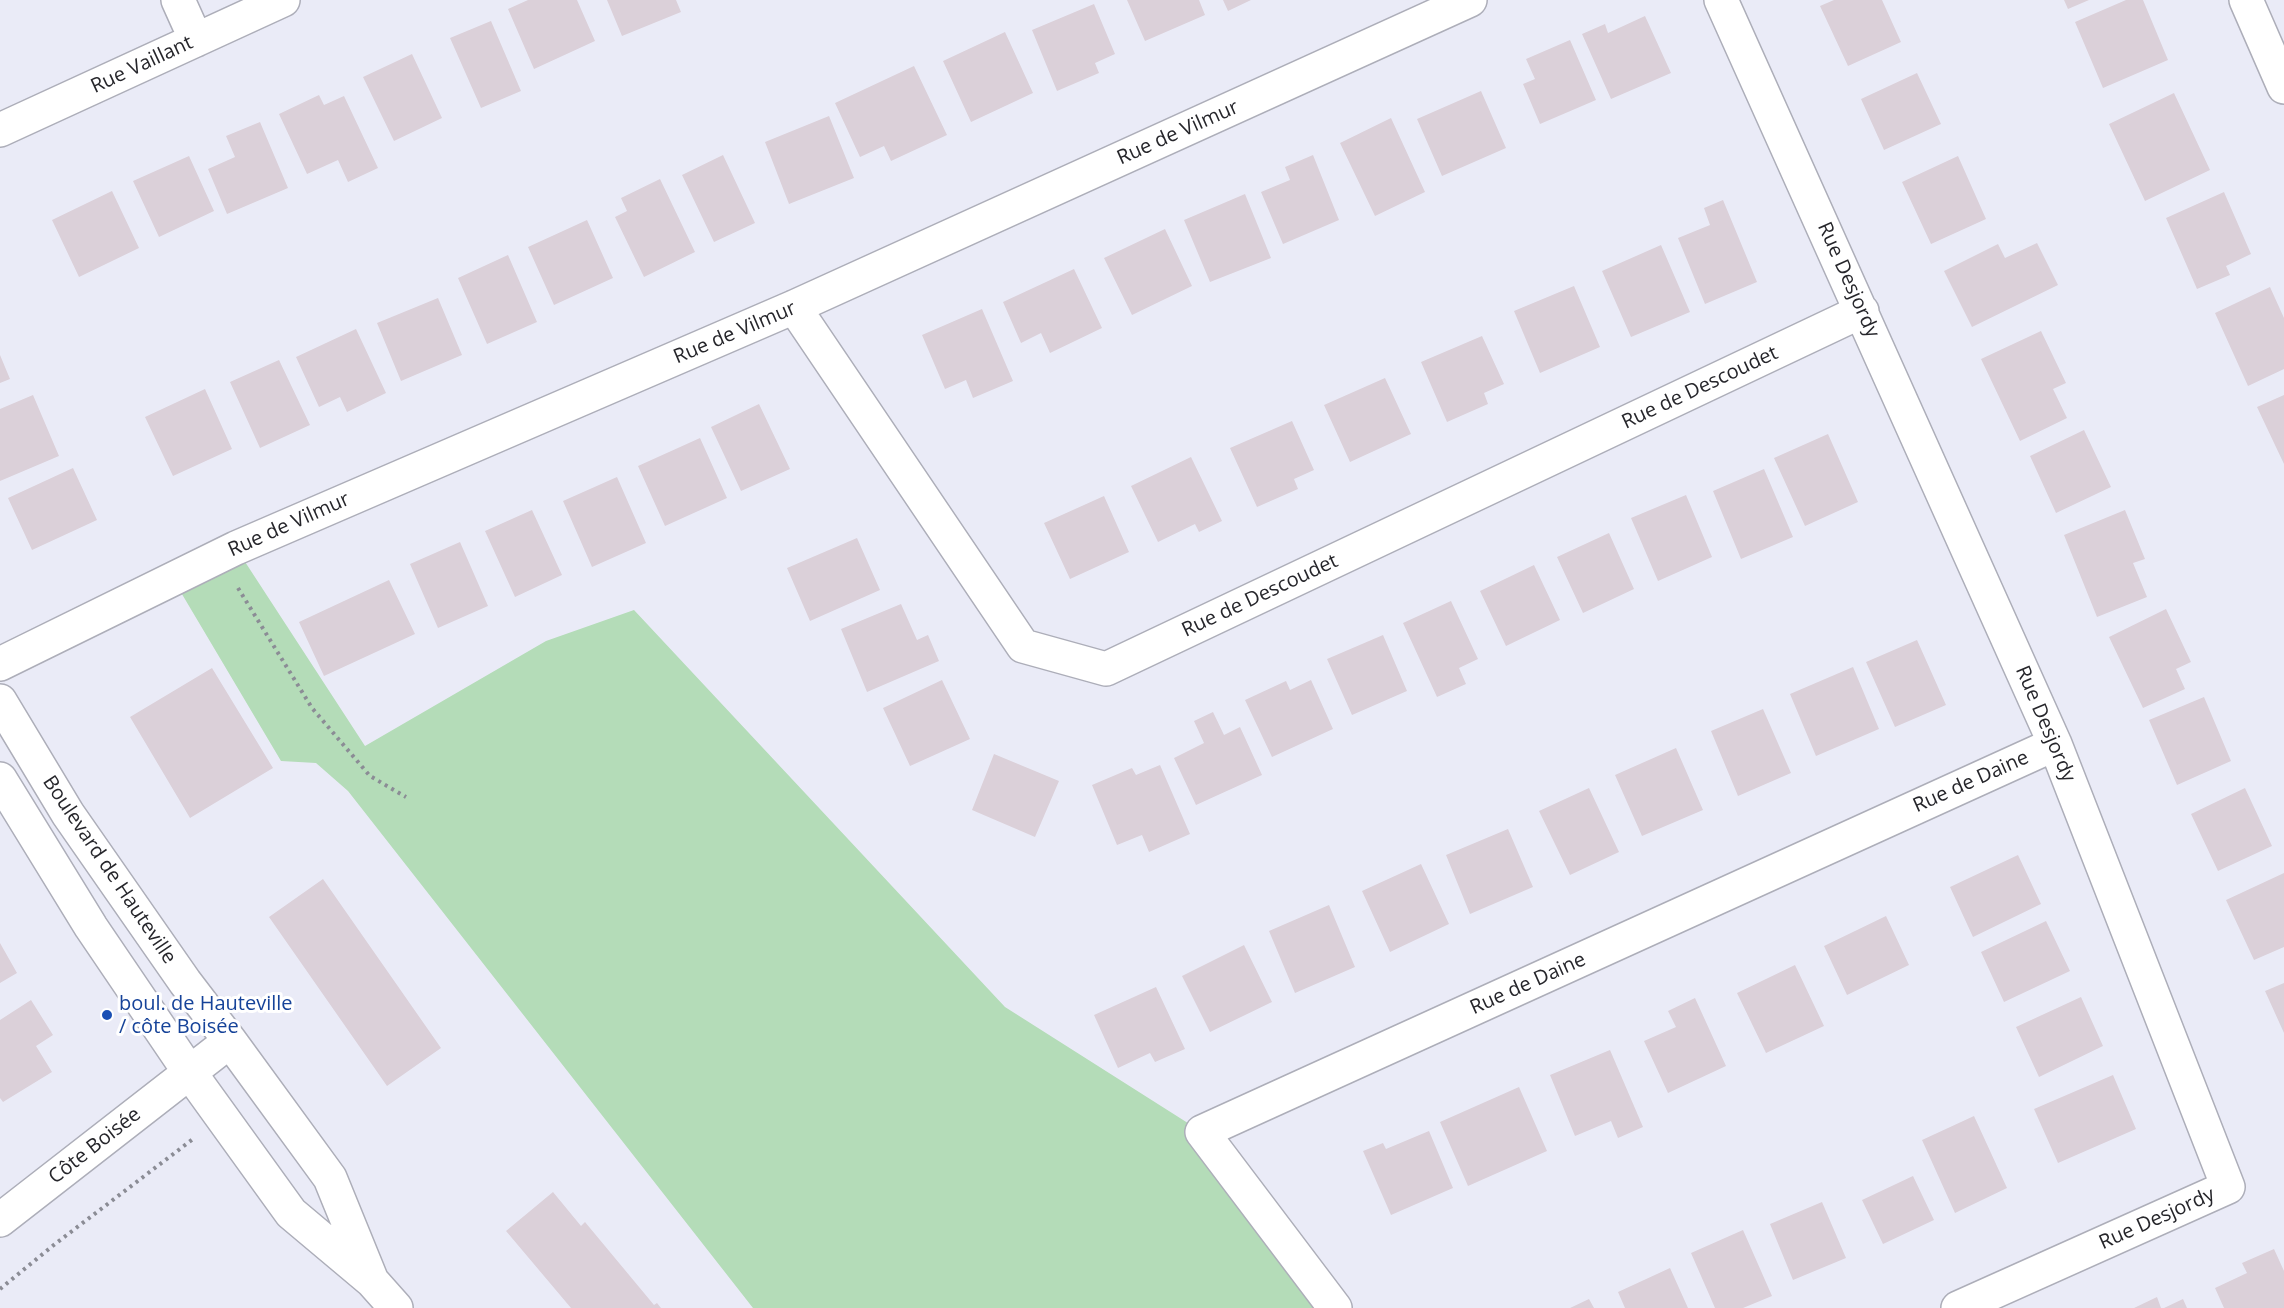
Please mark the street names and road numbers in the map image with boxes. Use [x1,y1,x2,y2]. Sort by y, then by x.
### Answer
street label: Rue Vaillant [87,31,197,99]
street label: Rue de Vilmur [1113,95,1243,171]
street label: Rue Desjordy [1812,219,1884,341]
street label: Rue de Vilmur [670,296,800,370]
street label: Rue de Descoudet [1618,341,1782,435]
street label: Rue de Vilmur [224,487,354,563]
street label: Rue de Descoudet [1178,549,1342,643]
street label: Rue Desjordy [2010,662,2080,786]
street label: Rue de Daine [1910,746,2032,818]
street label: Boulevard de Hauteville [37,771,181,969]
street label: Rue de Daine [1467,948,1589,1020]
street label: Côte Boisée [44,1103,146,1189]
street label: Rue Desjordy [2096,1183,2218,1255]

